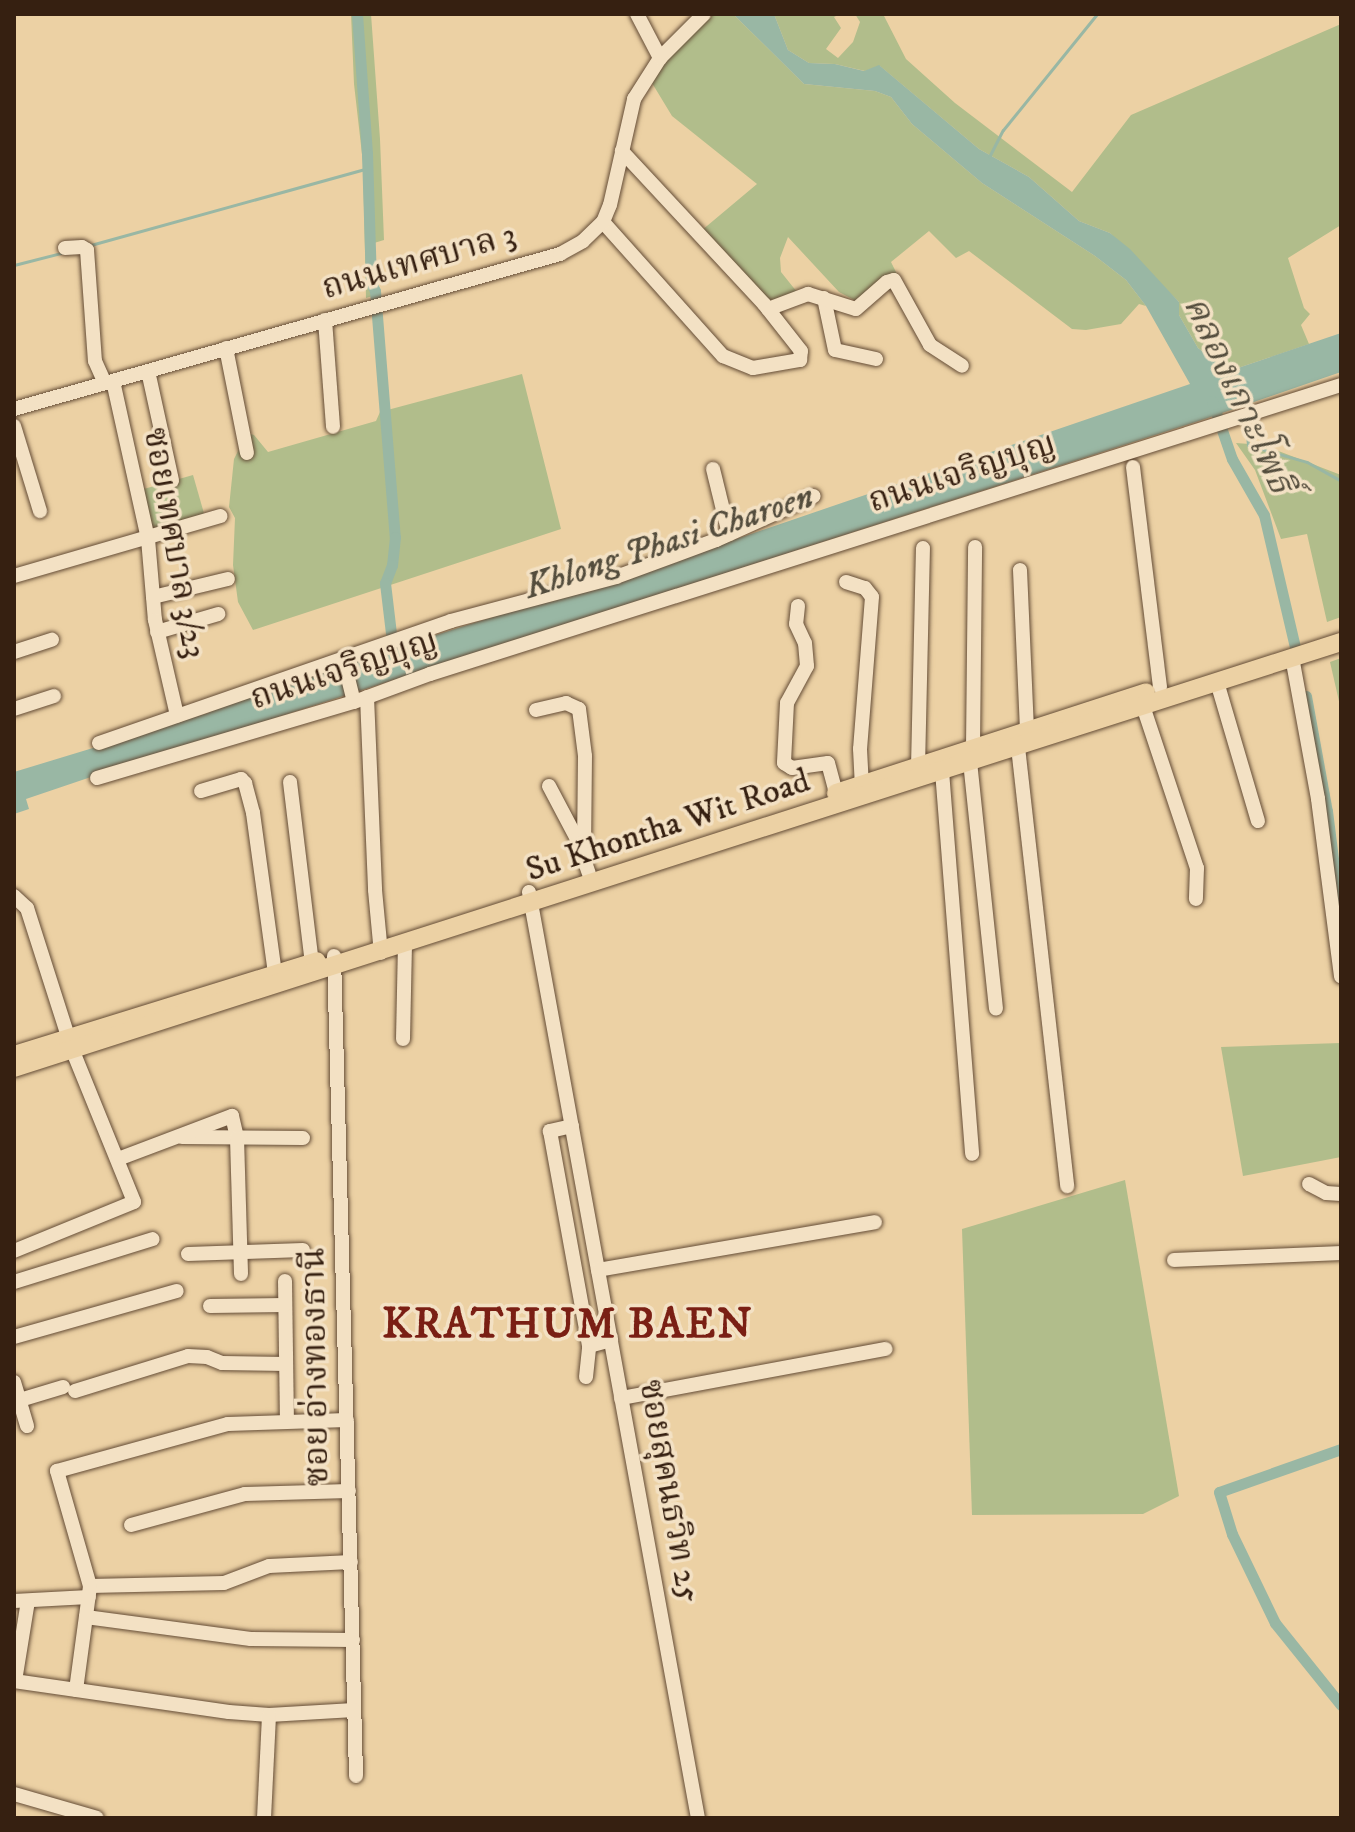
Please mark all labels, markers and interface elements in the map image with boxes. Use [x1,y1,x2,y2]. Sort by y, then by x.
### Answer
street label: ถนนเทศบาล 3 [317,215,521,309]
water label: คลองเกาะโพธิ์ [1173,289,1303,501]
street label: ซอยเทศบาล 3/23 [134,424,214,662]
street label: ถนนเจริญบุญ [863,424,1061,522]
water label: Khlong Phasi Charoen [519,475,819,609]
street label: ถนนเจริญบุญ [245,621,443,719]
street label: Su Khontha Wit Road [521,761,815,891]
street label: ซอย อ่างทองธานี [294,1247,338,1487]
district label: KRATHUM BAEN [382,1300,754,1350]
street label: ซอยสุคนธวิท 25 [629,1376,709,1606]

